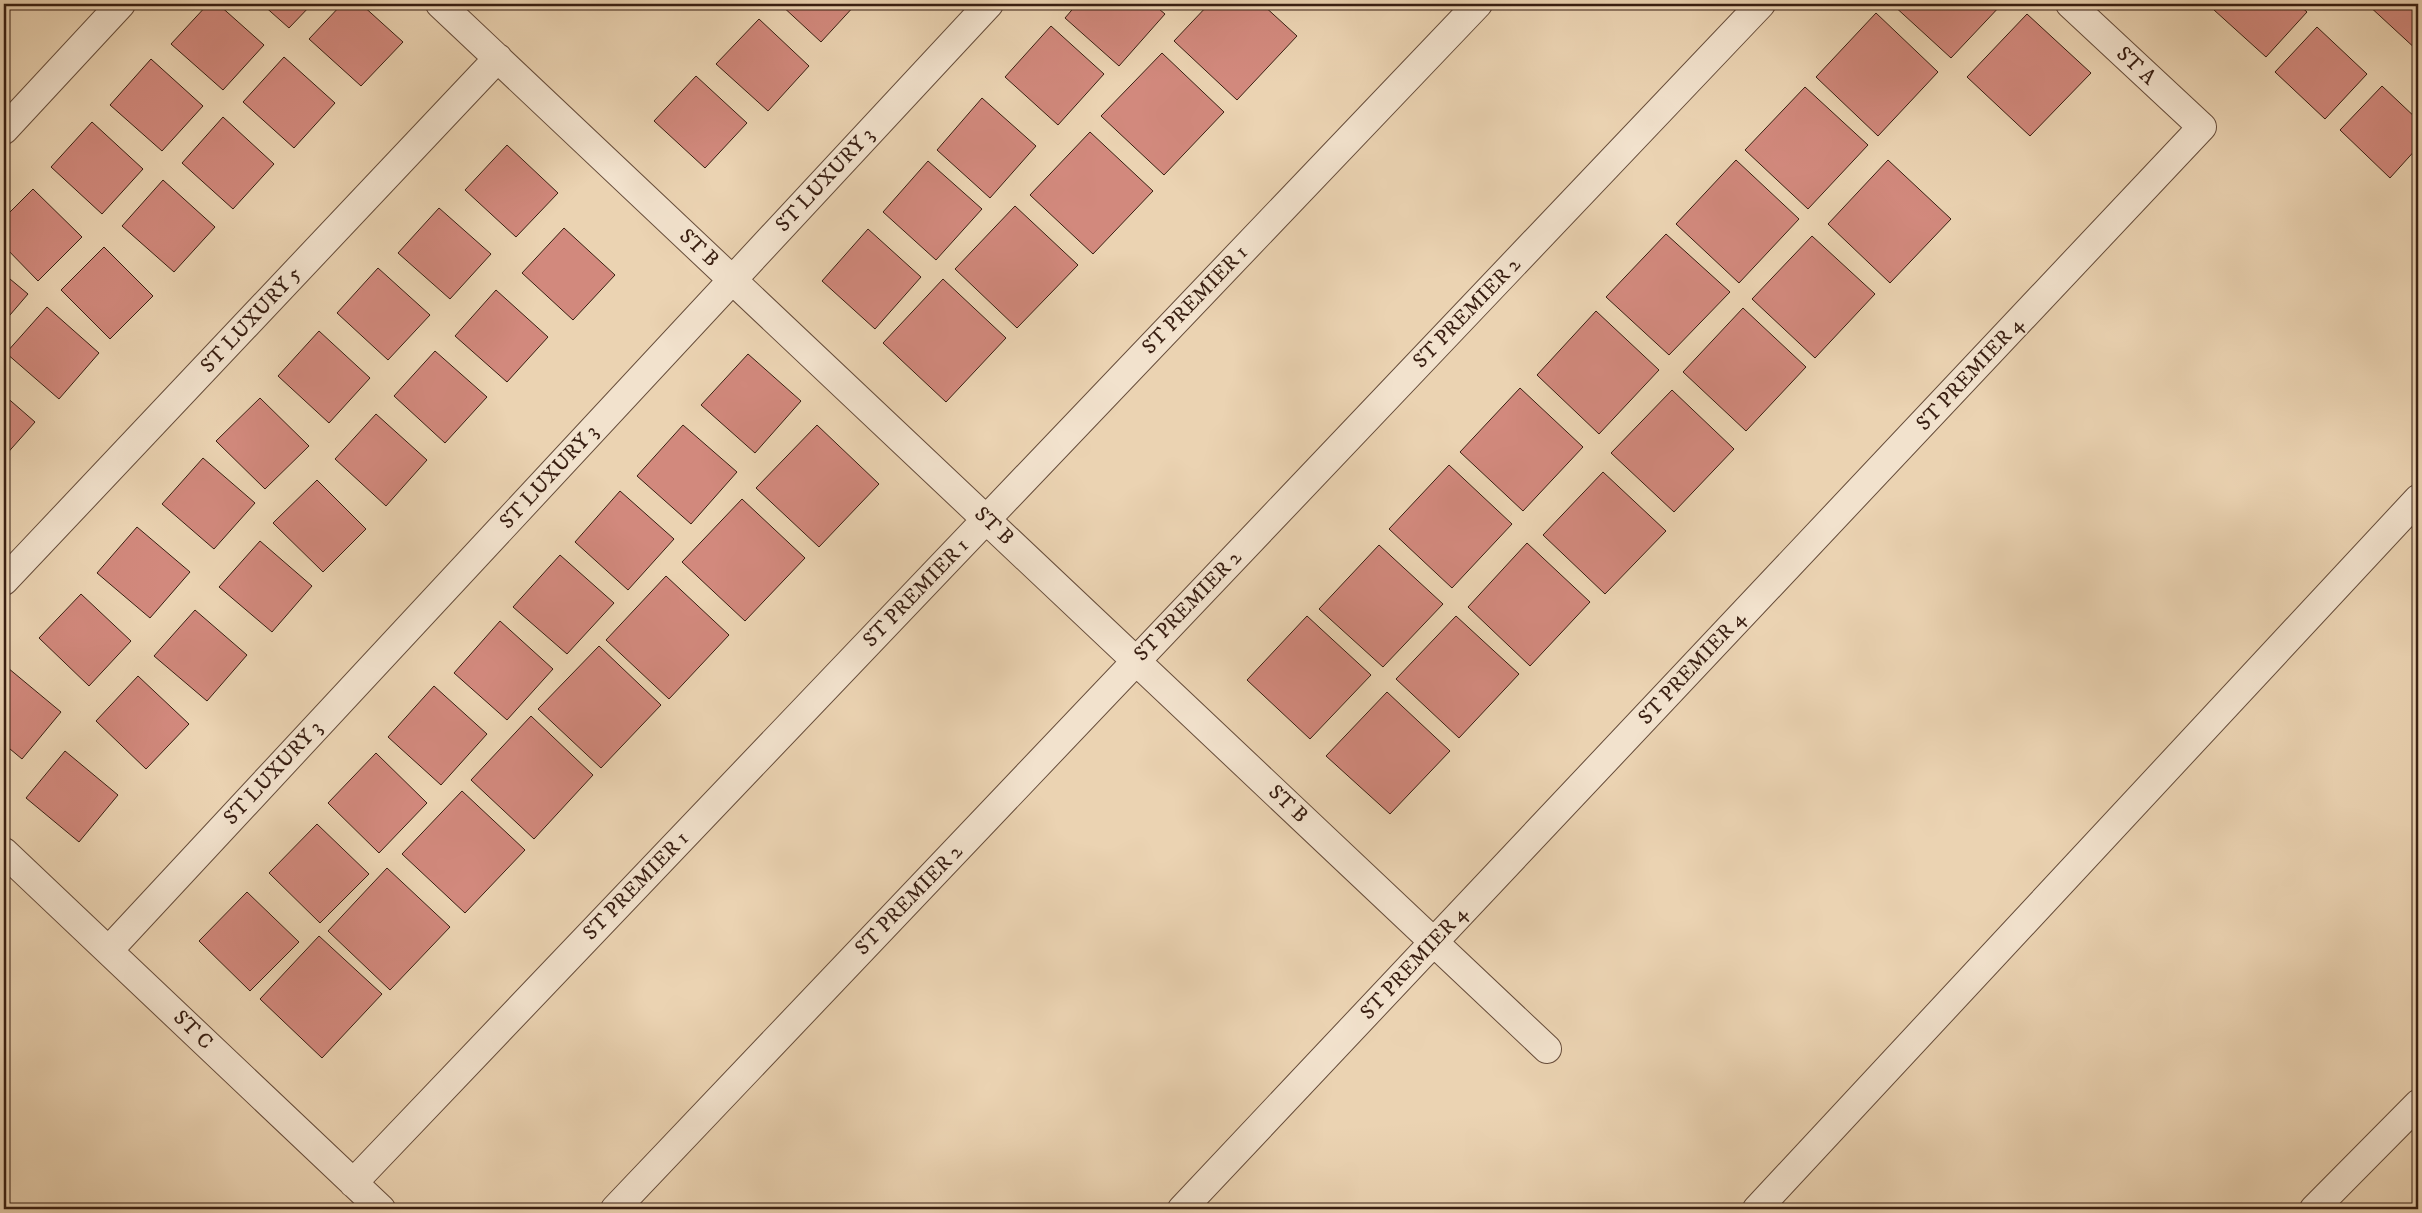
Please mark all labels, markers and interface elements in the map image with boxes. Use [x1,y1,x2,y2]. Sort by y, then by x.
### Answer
street label: ST A [2111,41,2162,91]
street label: ST LUXURY 3 [770,122,880,238]
street label: ST B [674,223,724,273]
street label: ST PREMIER 1 [1137,240,1253,360]
street label: ST PREMIER 2 [1408,252,1527,374]
street label: ST LUXURY 5 [195,261,307,379]
street label: ST PREMIER 4 [1911,311,2030,436]
street label: ST LUXURY 3 [494,419,604,535]
street label: ST B [969,501,1019,551]
street label: ST PREMIER 1 [858,533,974,653]
street label: ST PREMIER 2 [1129,545,1248,667]
street label: ST PREMIER 4 [1633,605,1752,730]
street label: ST LUXURY 3 [218,715,328,831]
street label: ST B [1263,779,1313,829]
street label: ST PREMIER 1 [578,826,694,946]
street label: ST PREMIER 2 [850,839,969,961]
street label: ST PREMIER 4 [1355,900,1474,1025]
street label: ST C [168,1005,218,1055]

